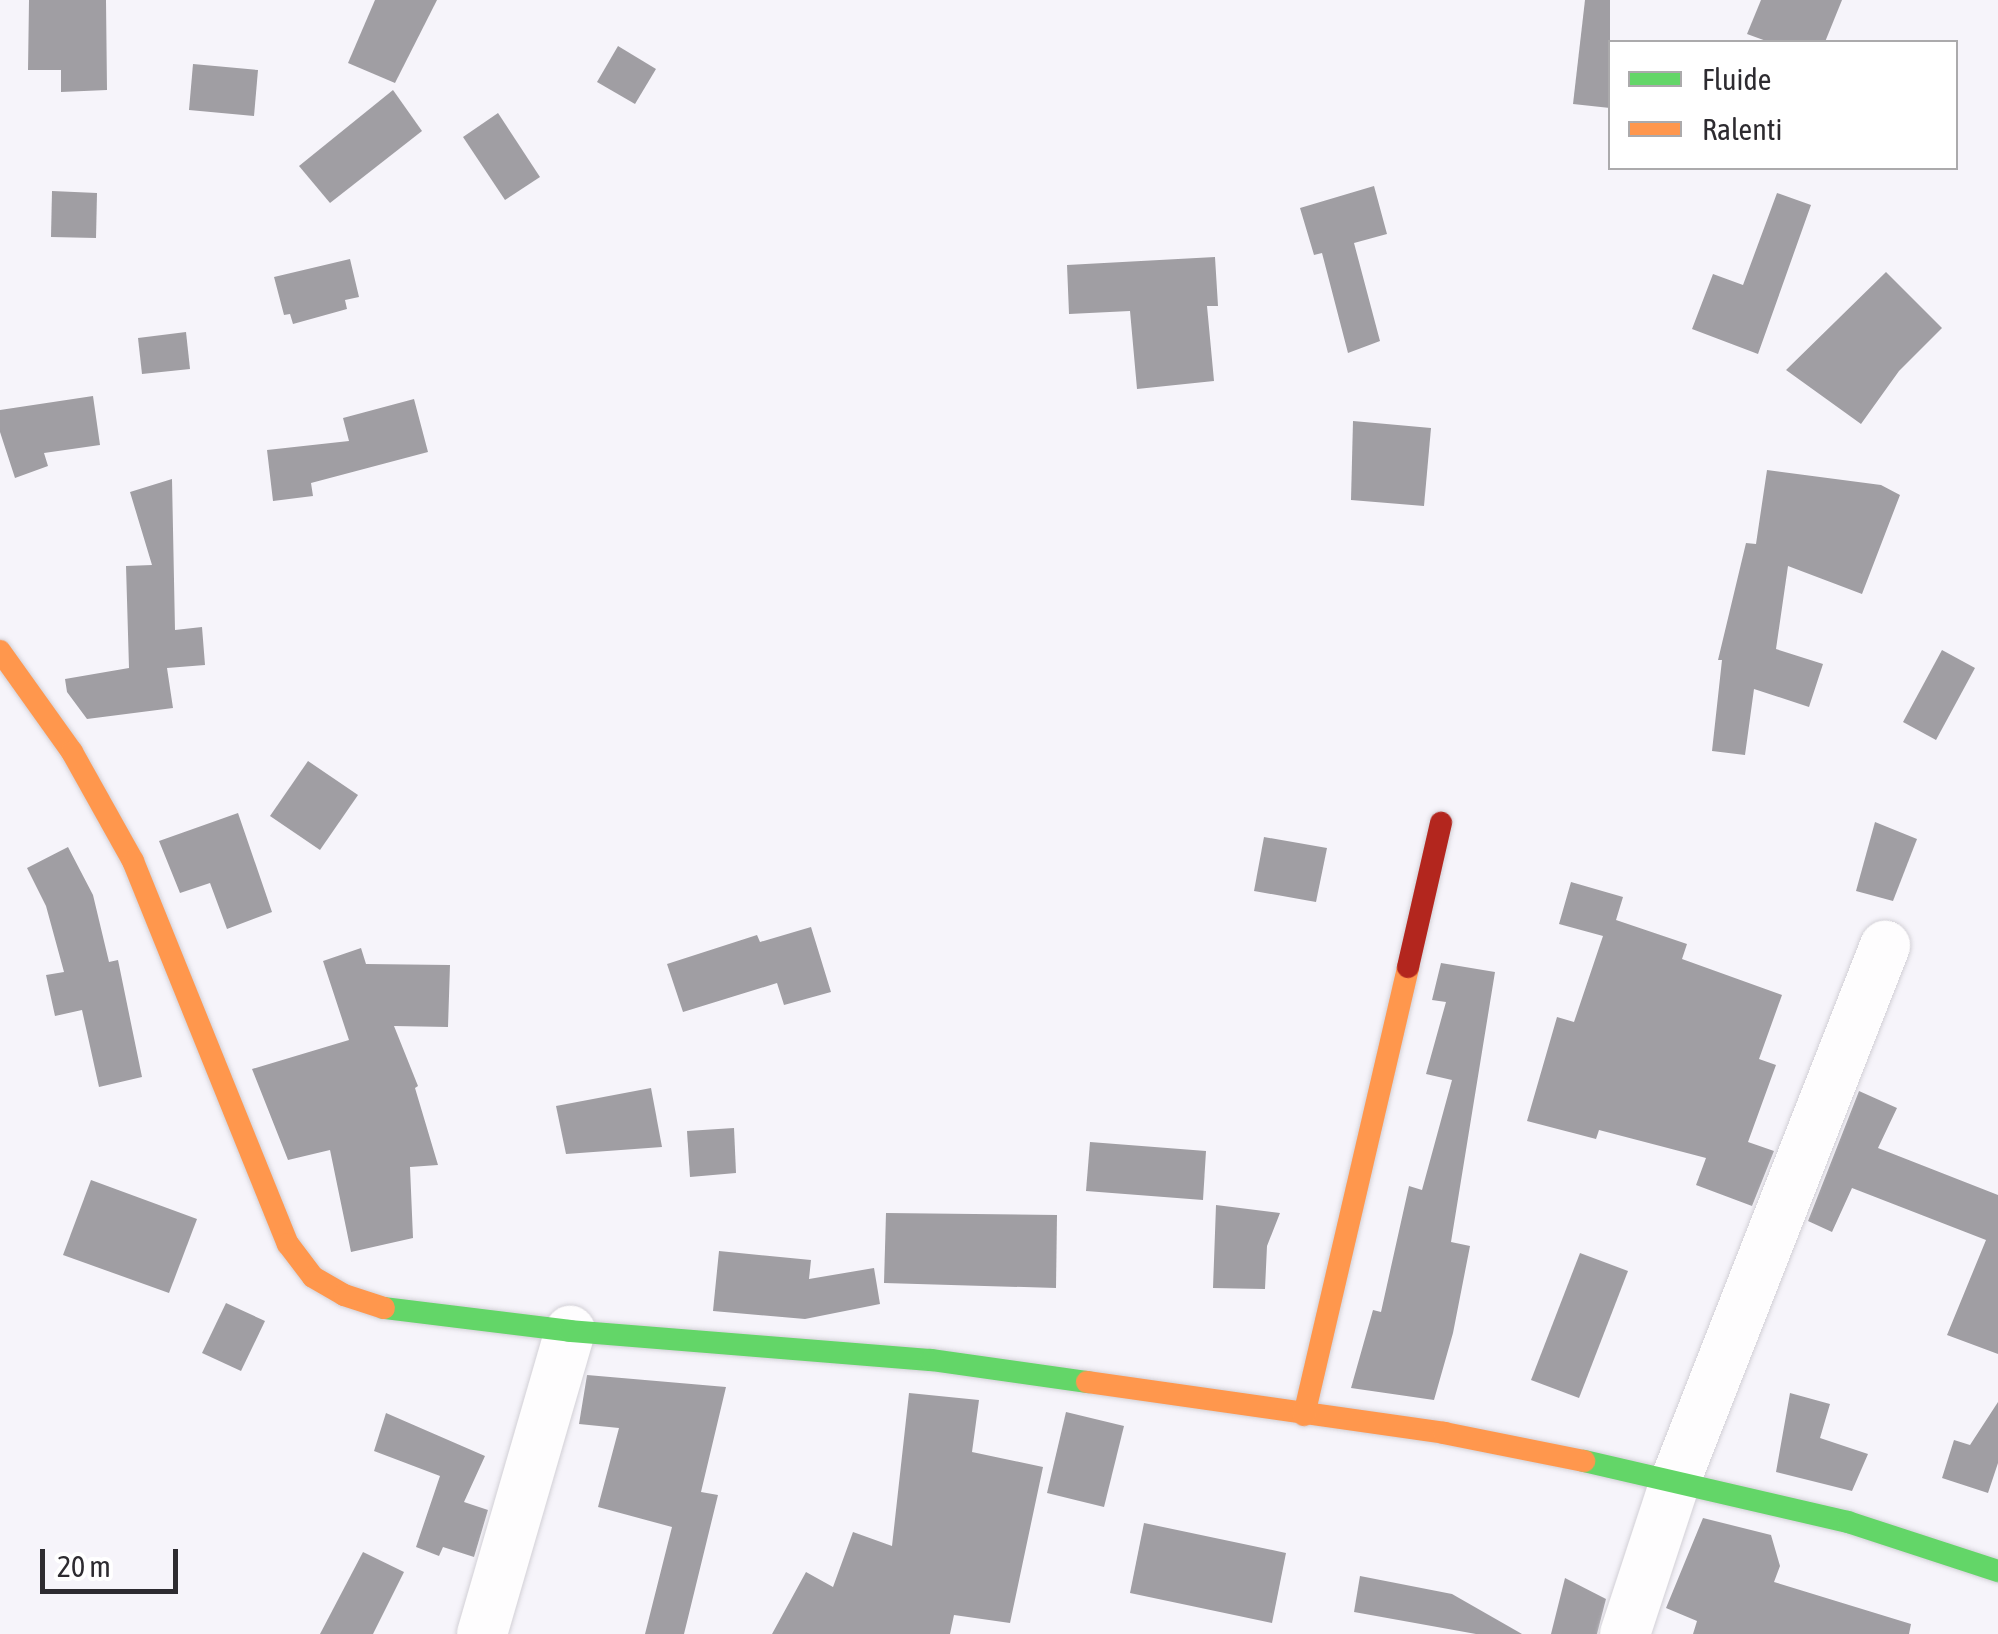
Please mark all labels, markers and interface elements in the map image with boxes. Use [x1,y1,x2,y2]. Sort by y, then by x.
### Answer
legend [1608,40,1958,170]
text: Fluide [1702,62,1771,96]
text: Ralenti [1702,112,1782,146]
scale bar [45,1529,182,1591]
text: 20 m [57,1549,111,1583]

